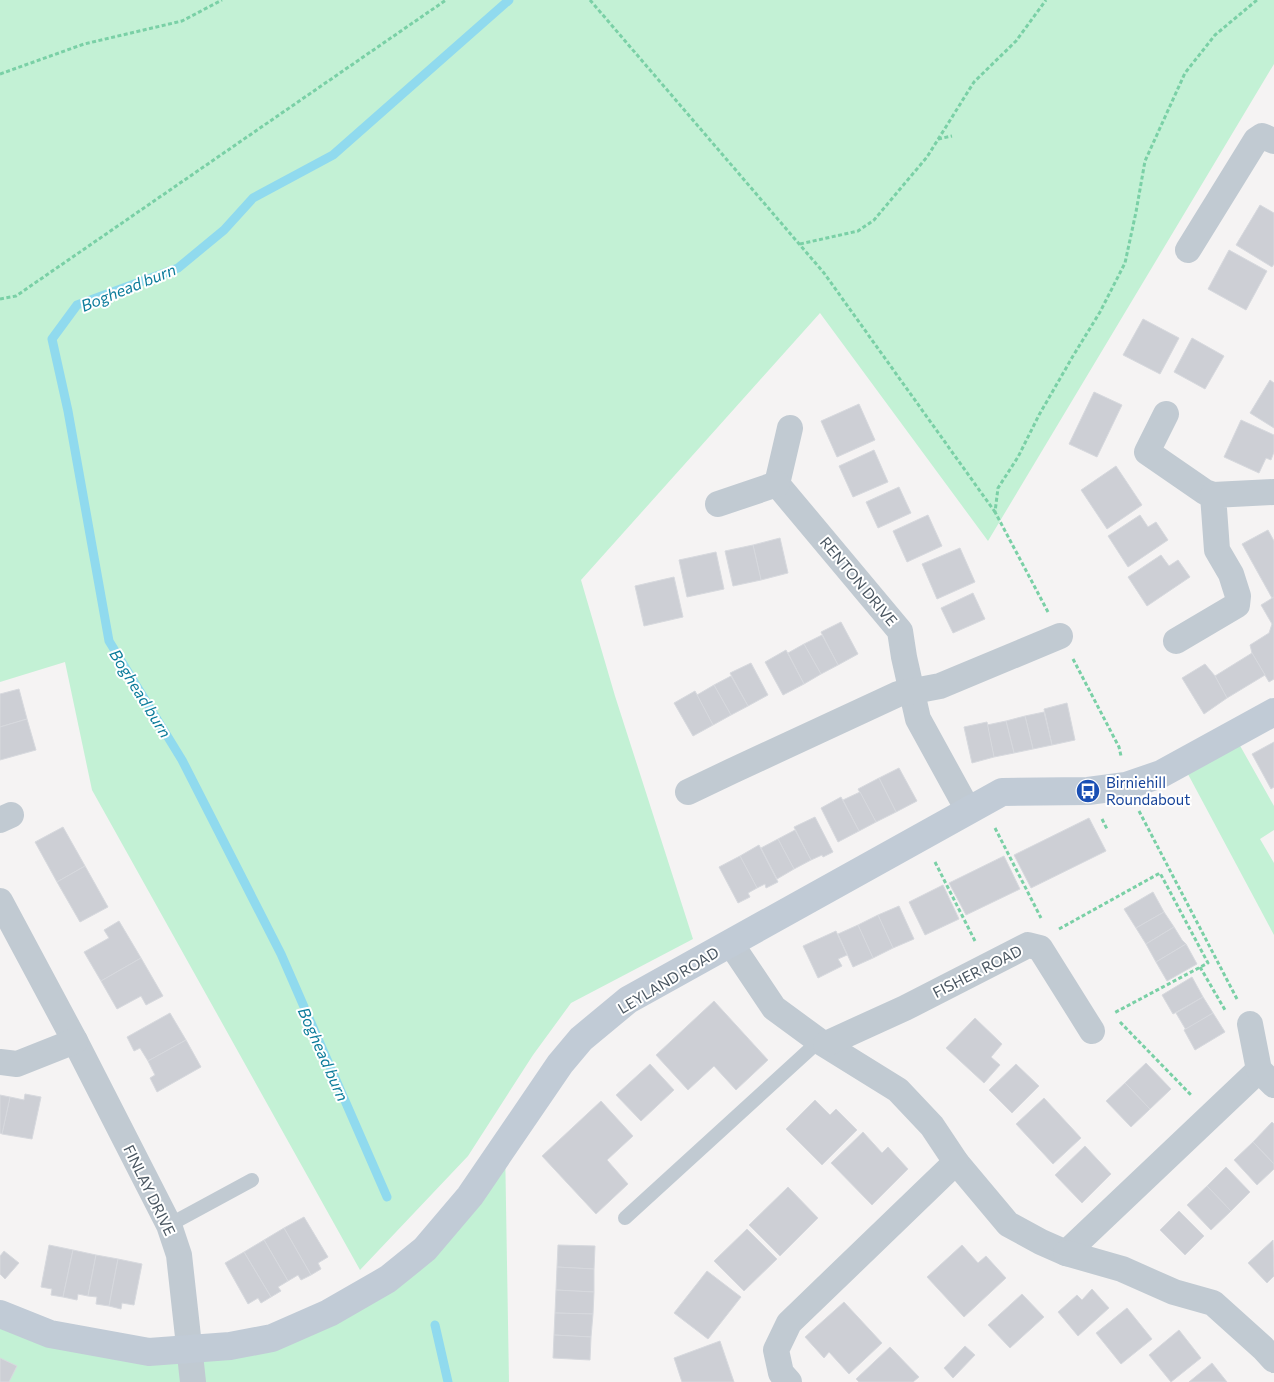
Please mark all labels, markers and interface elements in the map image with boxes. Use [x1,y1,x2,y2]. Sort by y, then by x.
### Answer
water label: Boghead burn [78,259,178,315]
street label: RENTON DRIVE [817,533,901,629]
water label: Boghead burn [106,645,176,741]
place label: Birniehill Roundabout [1106,773,1190,808]
bus stop icon: Birniehill Roundabout [1075,778,1101,804]
street label: FISHER ROAD [929,941,1025,1001]
street label: LEYLAND ROAD [614,943,722,1017]
water label: Boghead burn [295,1004,353,1104]
street label: FINLAY DRIVE [120,1142,180,1238]

